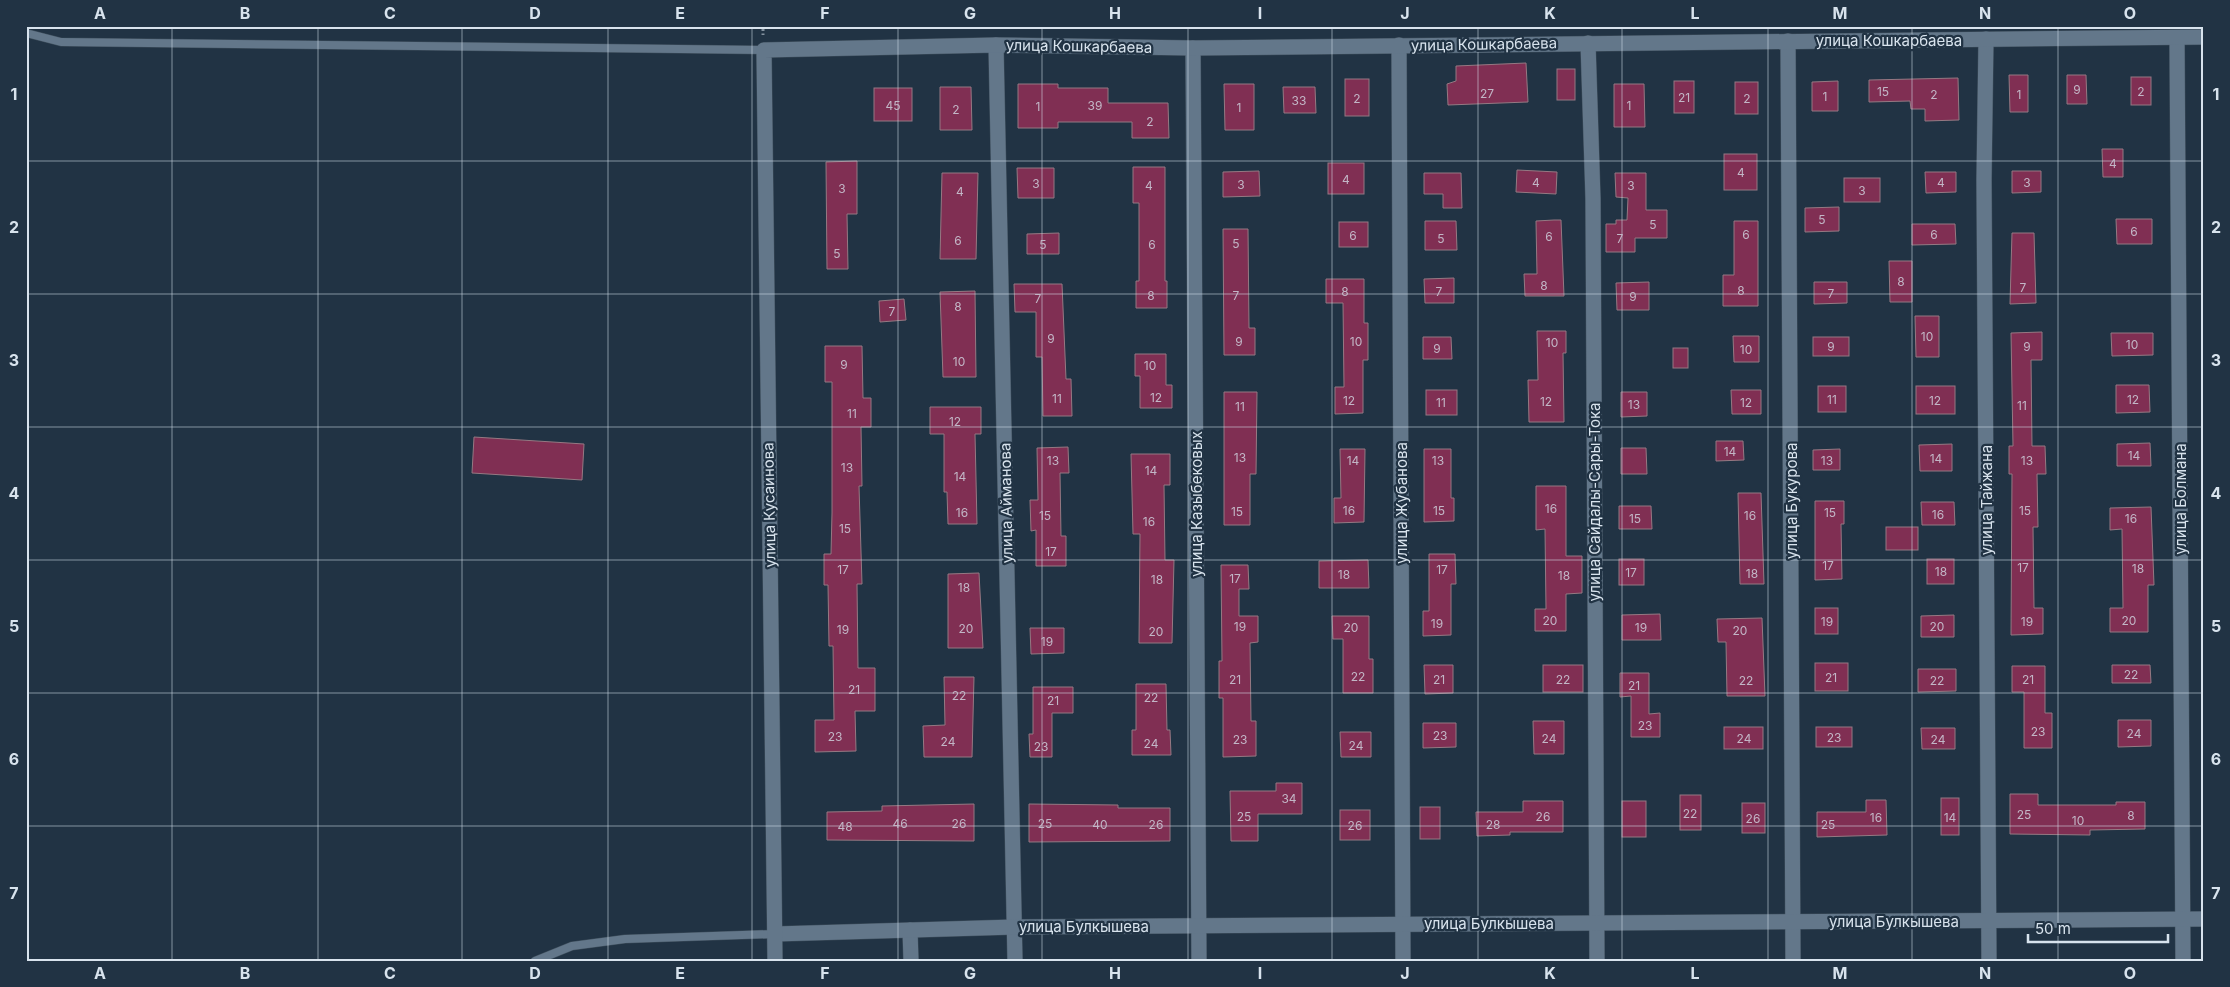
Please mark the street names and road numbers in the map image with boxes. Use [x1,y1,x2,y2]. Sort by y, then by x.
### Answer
street label: улица Кошкарбаева [1816,31,1962,50]
street label: улица Кошкарбаева [1411,33,1557,55]
street label: улица Кошкарбаева [1006,35,1152,57]
street label: улица Сайдалы-Сары-Тока [1585,403,1604,601]
street label: улица Казыбековых [1187,431,1206,577]
street label: улица Кусаинова [758,442,780,568]
street label: улица Айманова [995,442,1017,564]
street label: улица Жубанова [1392,442,1411,564]
street label: улица Букурова [1782,443,1801,559]
street label: улица Болмана [2171,443,2190,555]
street label: улица Тайжана [1977,445,1996,555]
street label: улица Булкышева [1829,912,1959,931]
street label: улица Булкышева [1424,914,1554,933]
street label: улица Булкышева [1019,917,1149,936]

